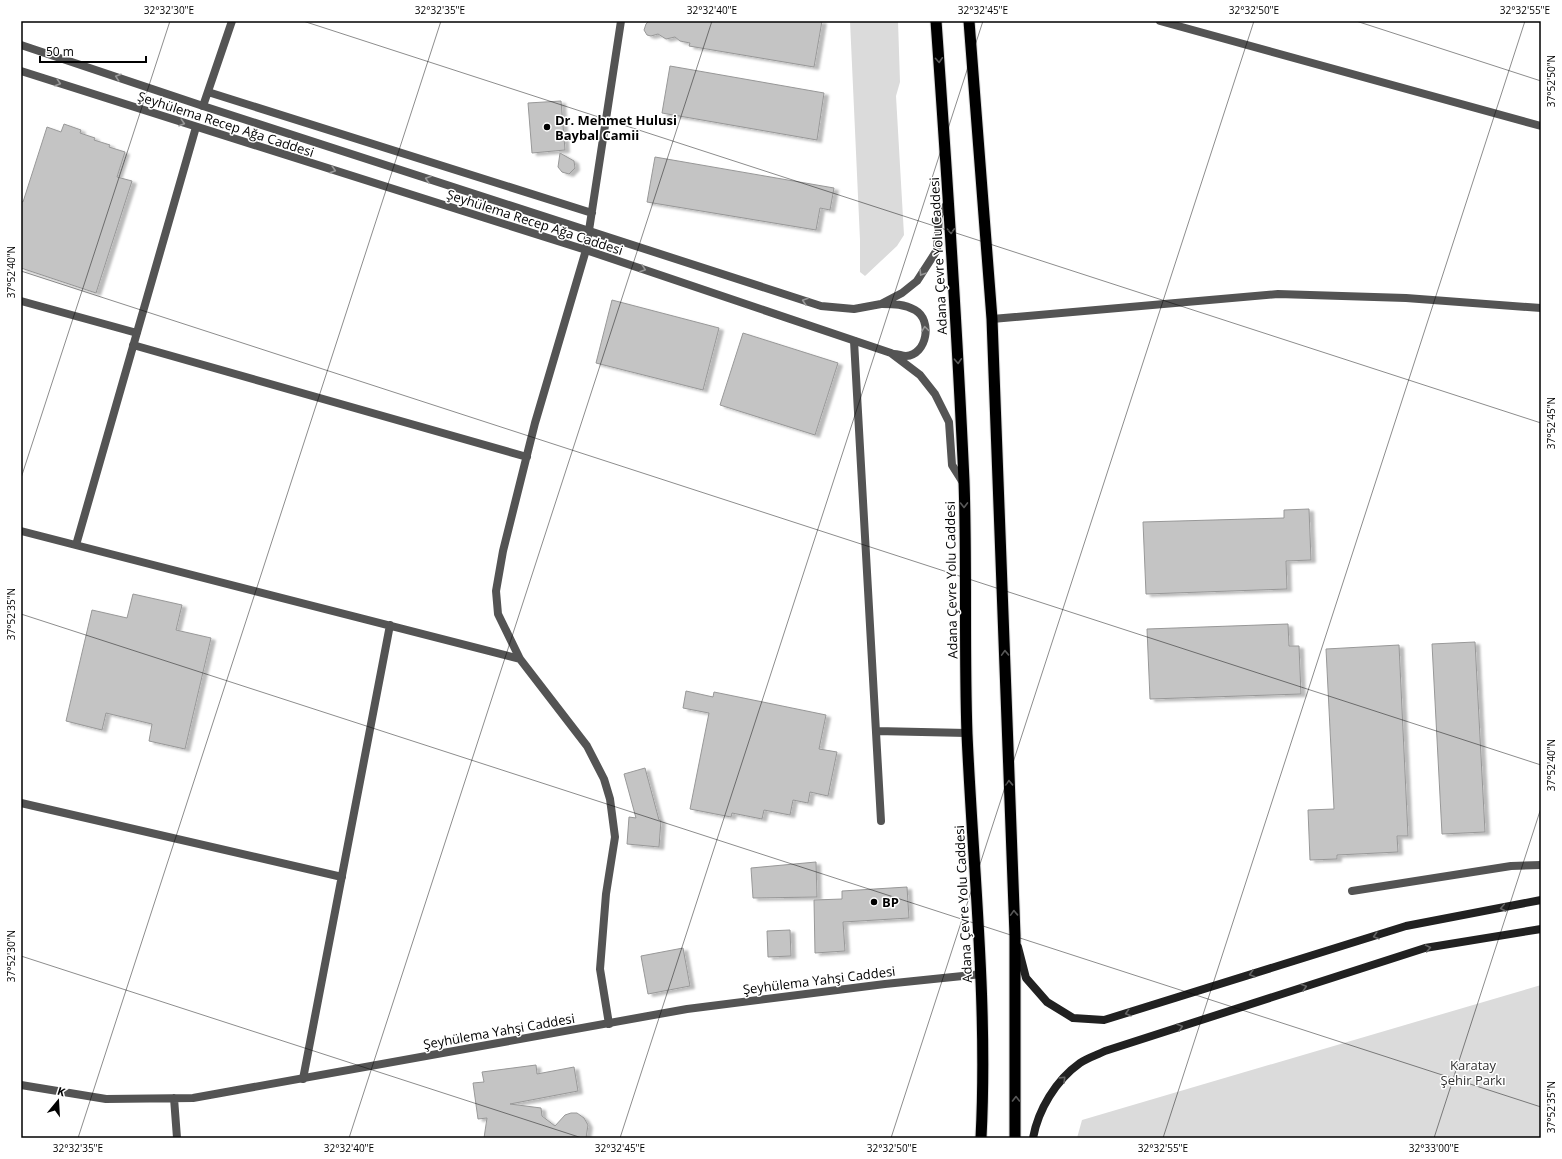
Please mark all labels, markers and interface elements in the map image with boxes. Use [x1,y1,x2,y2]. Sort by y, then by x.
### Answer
text: 32°32'30"E [144,3,194,17]
text: 32°32'35"E [415,3,465,17]
text: 32°32'40"E [687,3,737,17]
text: 32°32'45"E [958,3,1008,17]
text: 32°32'50"E [1229,3,1279,17]
text: 32°32'55"E [1500,3,1550,17]
scale bar [40,38,146,64]
text: 50 m [46,43,74,60]
text: 37°52'50"N [1544,55,1558,107]
one-way arrow [934,57,943,63]
one-way arrow [115,74,122,82]
one-way arrow [54,78,61,87]
street label: Şeyhülema Recep Ağa Caddesi [136,87,316,161]
place label: Dr. Mehmet Hulusi Baybal Camii [555,111,677,144]
one-way arrow [178,118,185,127]
marker: Dr. Mehmet Hulusi Baybal Camii [542,122,552,132]
one-way arrow [329,165,336,174]
one-way arrow [424,175,431,184]
street label: Adana Çevre Yolu Caddesi [925,177,951,335]
street label: Şeyhülema Recep Ağa Caddesi [445,185,625,259]
one-way arrow [947,228,955,234]
text: 37°52'40"N [4,246,18,298]
one-way arrow [640,264,647,273]
one-way arrow [919,269,927,276]
one-way arrow [801,297,808,306]
one-way arrow [920,326,929,332]
one-way arrow [953,358,962,364]
text: 37°52'45"N [1544,397,1558,449]
street label: Adana Çevre Yolu Caddesi [941,501,961,659]
one-way arrow [960,502,968,508]
text: 37°52'35"N [4,588,18,640]
one-way arrow [1000,650,1009,656]
text: 37°52'40"N [1544,739,1558,791]
one-way arrow [1005,780,1014,786]
street label: Adana Çevre Yolu Caddesi [950,825,976,983]
place label: BP [882,893,899,911]
marker: BP [869,897,879,907]
one-way arrow [1500,903,1506,911]
one-way arrow [1010,910,1018,916]
text: 37°52'30"N [4,930,18,982]
one-way arrow [1373,931,1380,940]
one-way arrow [1425,945,1431,953]
street label: Şeyhülema Yahşi Caddesi [742,962,896,998]
one-way arrow [1249,969,1256,978]
one-way arrow [1300,983,1307,992]
one-way arrow [1124,1008,1131,1017]
street label: Şeyhülema Yahşi Caddesi [422,1009,576,1053]
one-way arrow [1176,1023,1183,1032]
park label: Karatay Şehir Parkı [1441,1056,1505,1089]
one-way arrow [1058,1076,1066,1084]
north arrow [38,1081,78,1121]
text: 37°52'35"N [1544,1081,1558,1133]
text: K [55,1083,68,1099]
one-way arrow [1012,1096,1020,1102]
text: 32°32'35"E [53,1141,103,1155]
text: 32°32'40"E [324,1141,374,1155]
text: 32°32'45"E [595,1141,645,1155]
text: 32°32'50"E [867,1141,917,1155]
text: 32°32'55"E [1138,1141,1188,1155]
text: 32°33'00"E [1409,1141,1459,1155]

